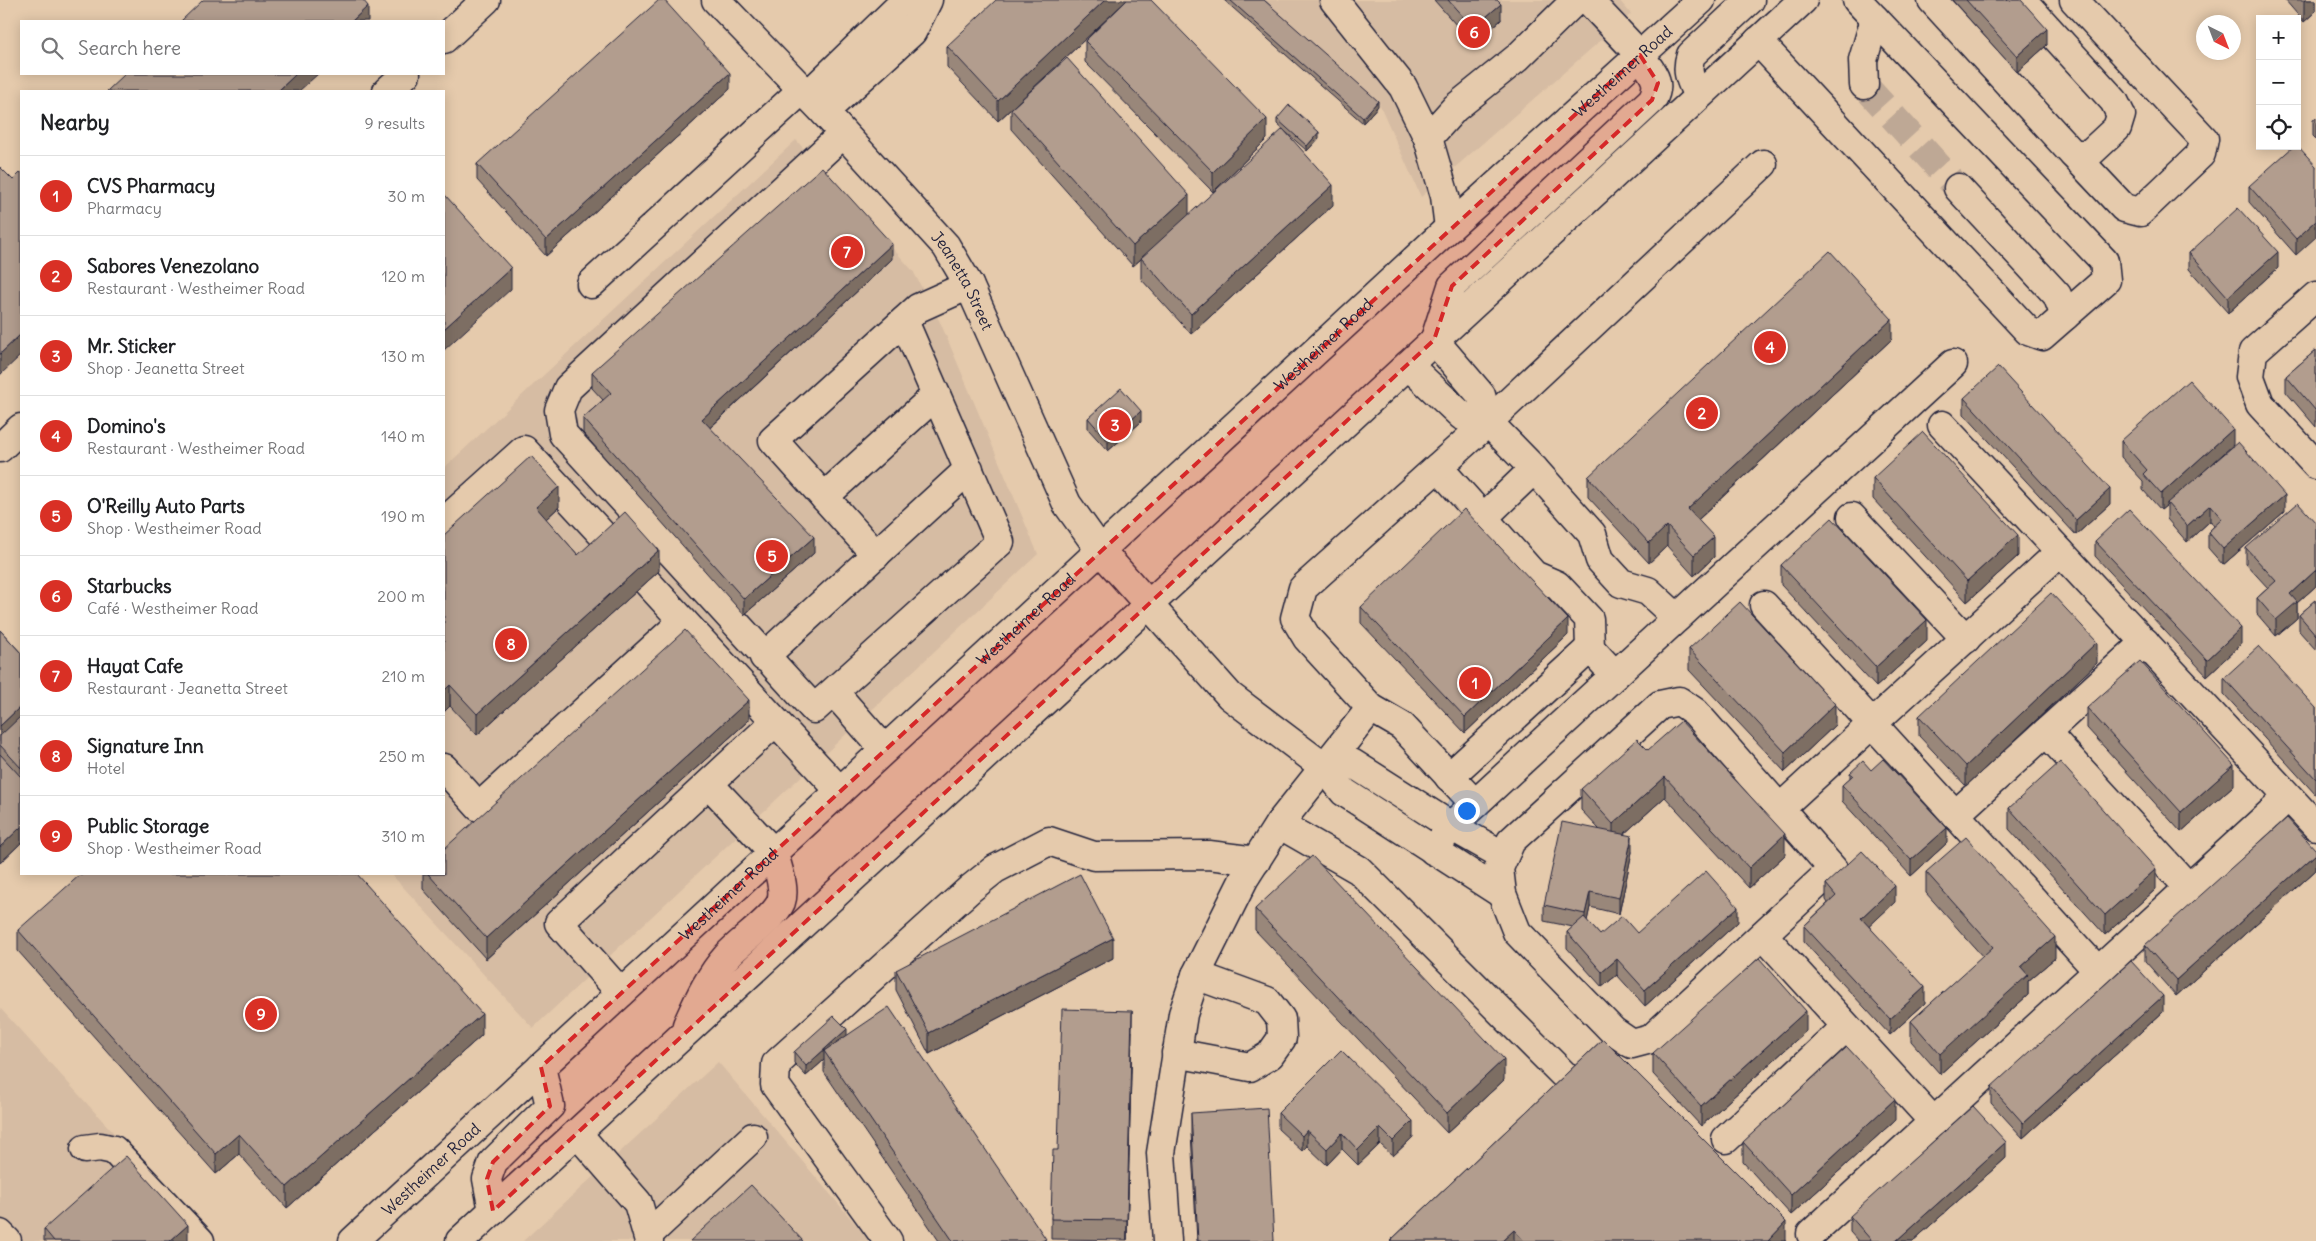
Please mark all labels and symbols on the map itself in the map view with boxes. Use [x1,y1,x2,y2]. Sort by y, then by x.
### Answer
pin: 6 [1458,13,1490,51]
north arrow [2196,15,2241,60]
street label: Westheimer Road [1568,21,1676,121]
street label: Jeanetta Street [927,227,998,334]
pin: 7 [831,233,863,271]
street label: Westheimer Road [1270,294,1377,395]
pin: 4 [1754,328,1786,366]
pin: 2 [1686,394,1718,432]
pin: 3 [1099,406,1131,444]
pin: 5 [756,537,788,575]
street label: Westheimer Road [972,569,1079,670]
pin: 8 [495,625,527,663]
pin: 1 [1459,664,1491,702]
your location [1454,798,1480,824]
street label: Westheimer Road [675,844,782,945]
pin: 9 [245,995,277,1033]
street label: Westheimer Road [377,1119,484,1220]

